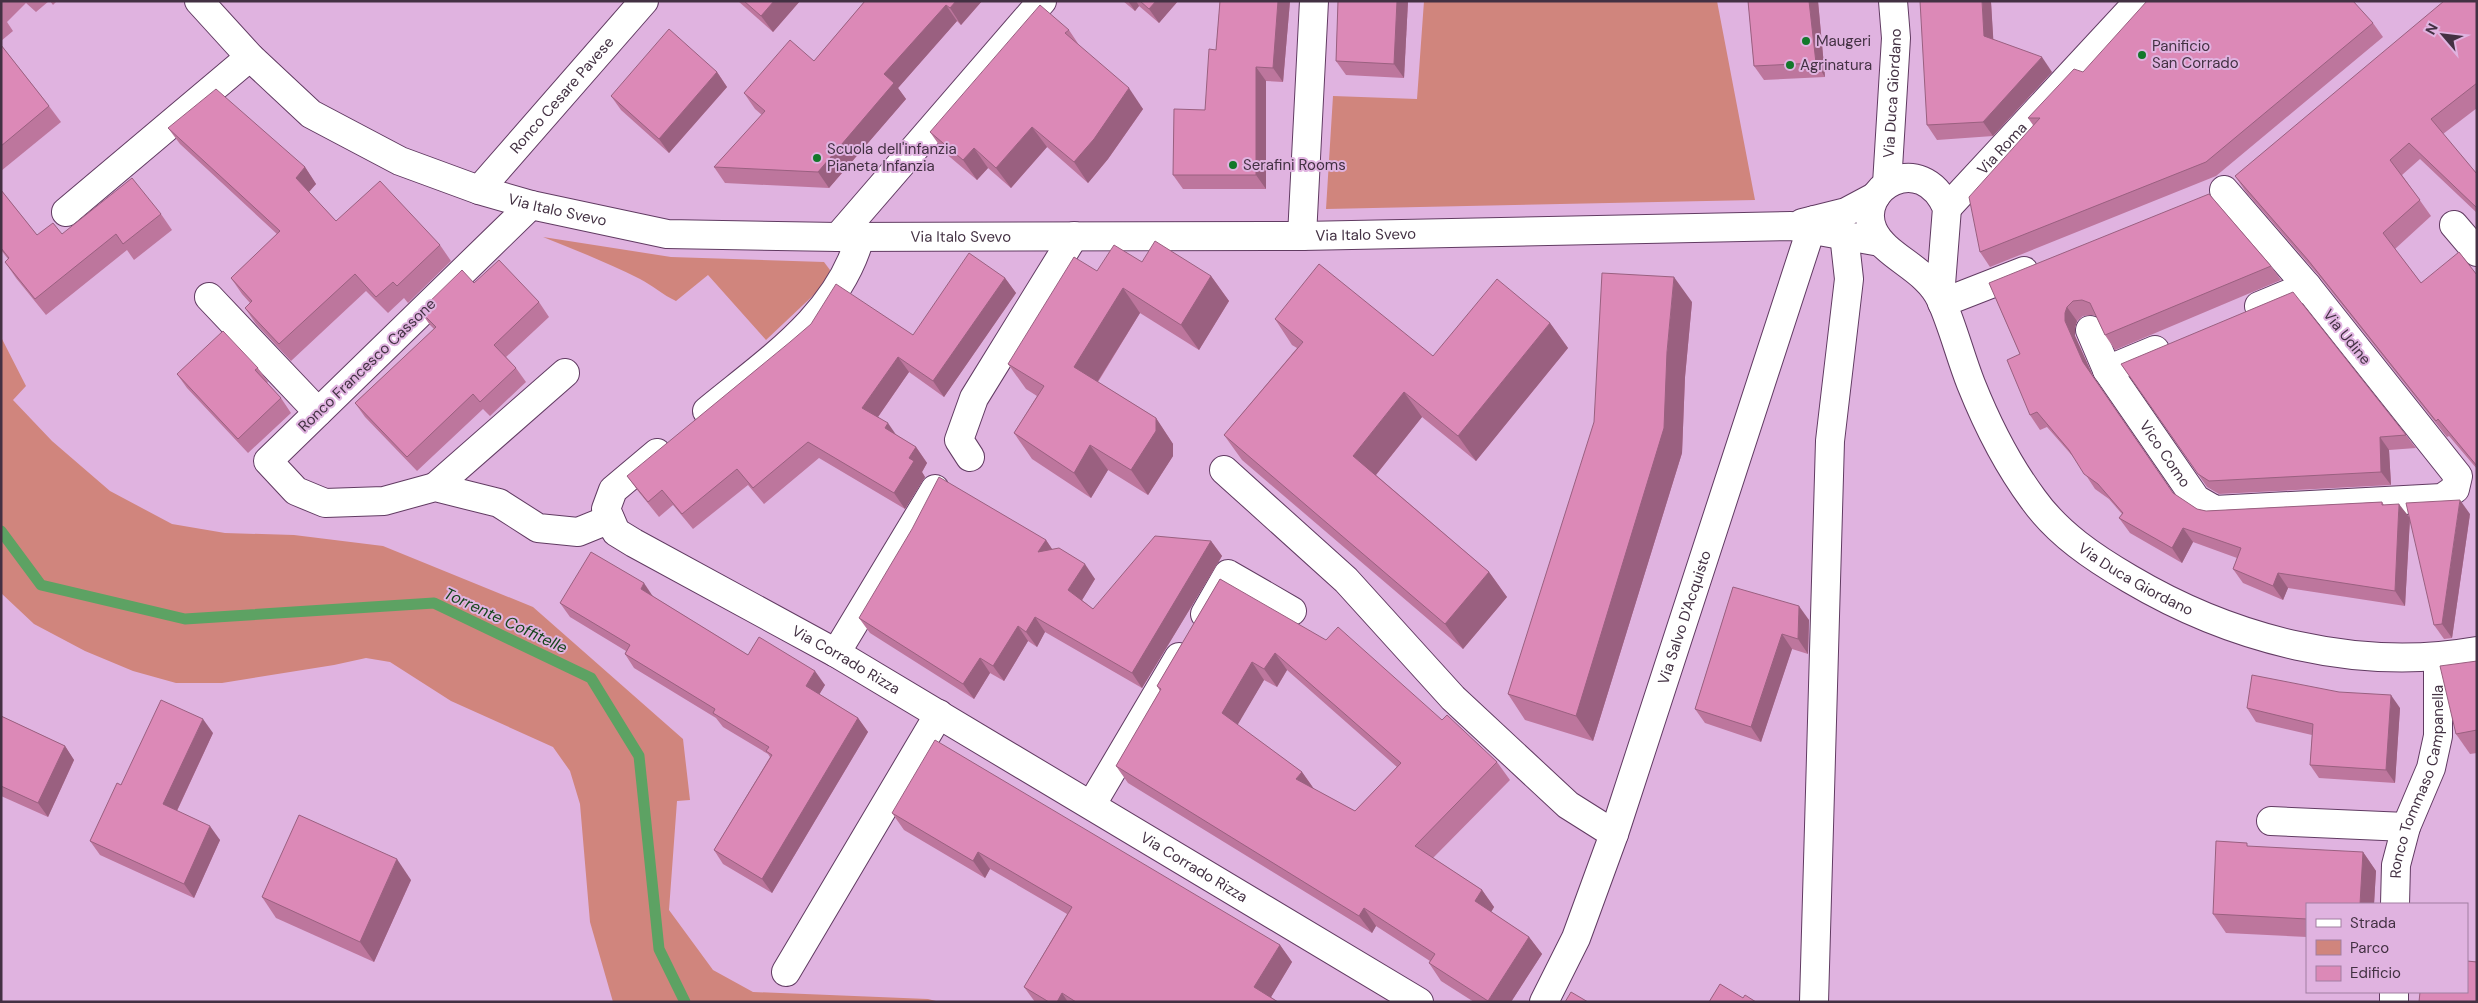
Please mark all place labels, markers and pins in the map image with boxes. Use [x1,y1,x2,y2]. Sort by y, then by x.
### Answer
place label: Maugeri [1816,31,1871,51]
marker: Maugeri [1800,35,1812,47]
place label: Panificio San Corrado [2152,36,2239,73]
marker: Panificio San Corrado [2136,49,2148,61]
place label: Agrinatura [1800,55,1872,75]
marker: Agrinatura [1784,59,1796,71]
place label: Scuola dell'infanzia Pianeta Infanzia [827,139,957,176]
marker: Scuola dell'infanzia Pianeta Infanzia [811,152,823,164]
place label: Serafini Rooms [1243,155,1346,175]
marker: Serafini Rooms [1227,159,1239,171]

